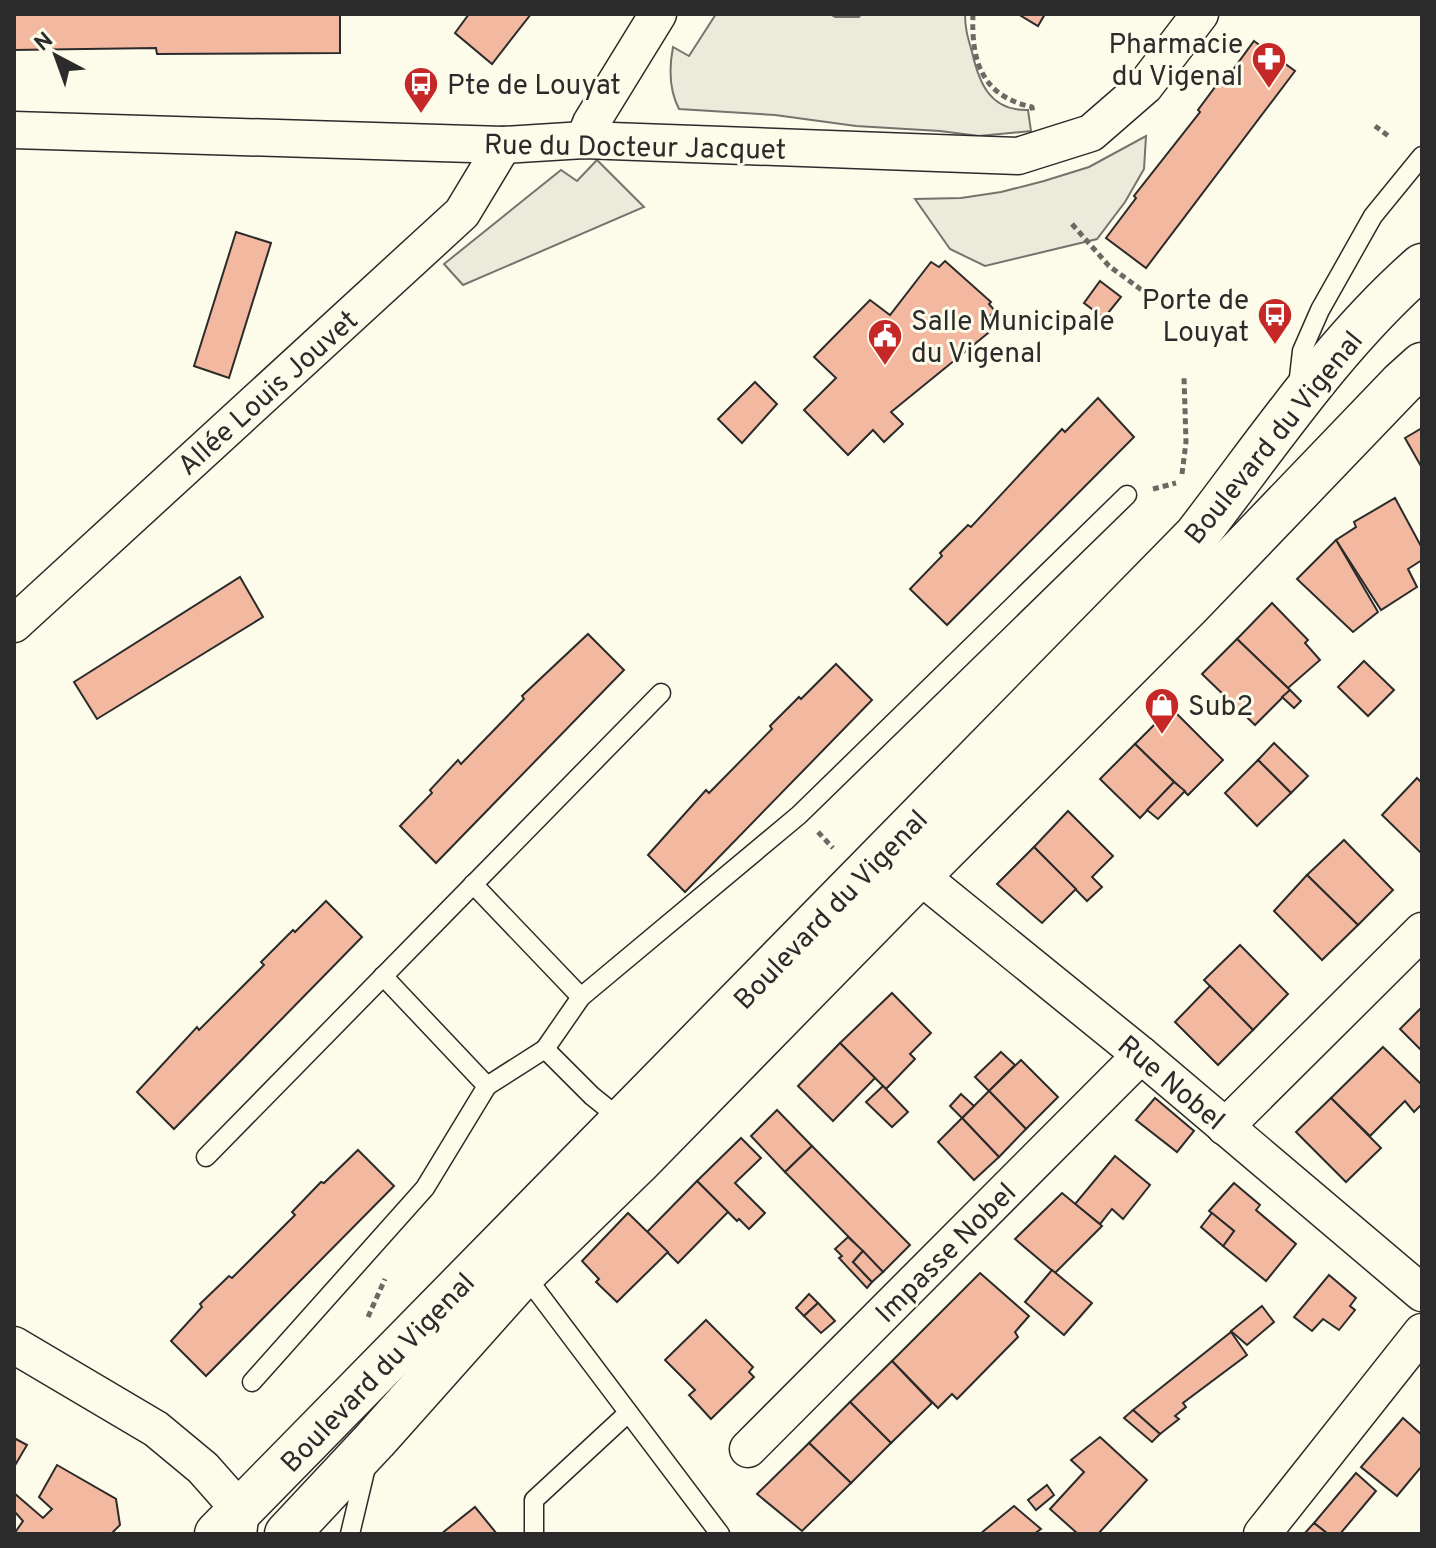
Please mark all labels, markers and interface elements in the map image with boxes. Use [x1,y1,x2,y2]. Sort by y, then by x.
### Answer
north arrow [16,16,96,96]
text: N [30,27,59,58]
place label: Pharmacie du Vigenal [1108,28,1243,96]
pharmacy icon: Pharmacie du Vigenal [1250,40,1288,90]
bus stop icon: Pte de Louyat [402,65,440,115]
place label: Pte de Louyat [447,69,621,105]
street label: Rue du Docteur Jacquet [483,128,786,170]
place label: Porte de Louyat [1142,284,1249,352]
bus stop icon: Porte de Louyat [1256,296,1294,346]
street label: Allée Louis Jouvet [171,304,367,485]
place label: Salle Municipale du Vigenal [911,305,1115,373]
public building icon: Salle Municipale du Vigenal [866,317,904,367]
street label: Boulevard du Vigenal [1178,325,1373,553]
shop icon: Sub2 [1143,686,1181,736]
place label: Sub2 [1188,690,1253,726]
street label: Boulevard du Vigenal [727,803,937,1019]
street label: Rue Nobel [1109,1029,1231,1140]
street label: Impasse Nobel [869,1176,1025,1332]
street label: Boulevard du Vigenal [274,1266,484,1482]

